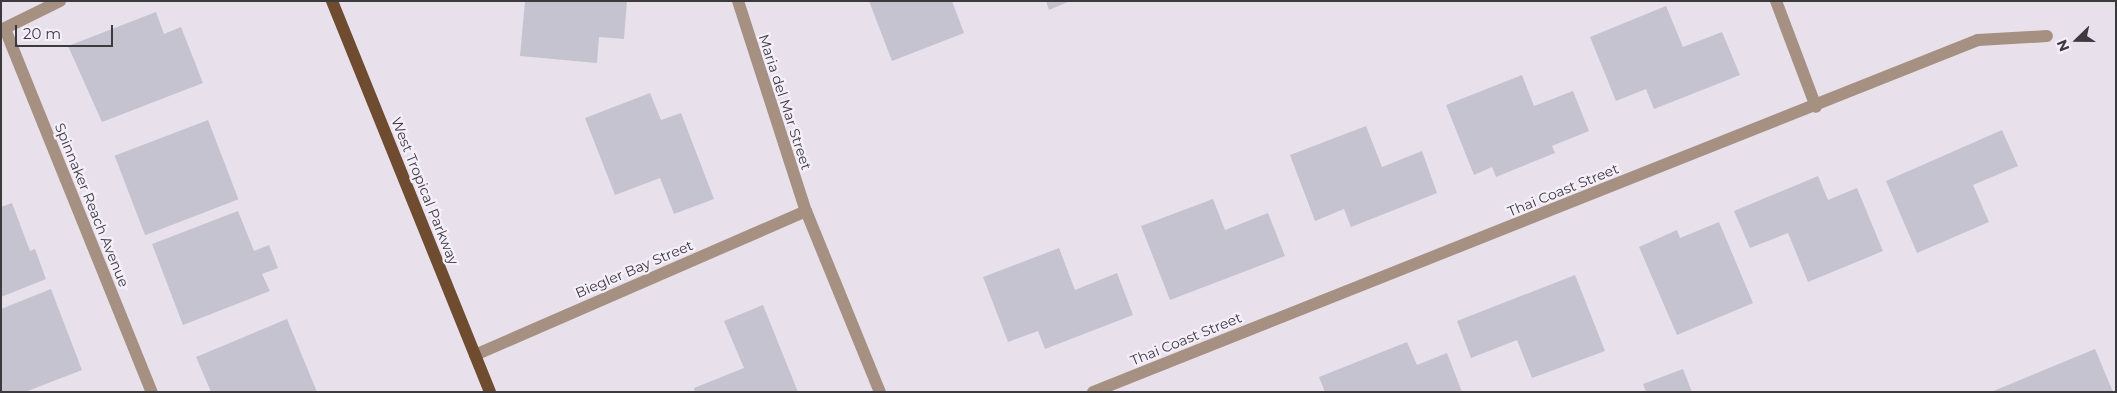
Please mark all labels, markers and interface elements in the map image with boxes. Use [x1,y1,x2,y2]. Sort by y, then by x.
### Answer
scale bar [18,15,115,47]
north arrow [2052,15,2102,65]
text: 20 m [23,24,61,43]
street label: Maria del Mar Street [755,32,815,172]
text: N [2053,37,2074,54]
street label: West Tropical Parkway [388,115,462,267]
street label: Spinnaker Reach Avenue [51,121,133,289]
street label: Thai Coast Street [1505,160,1621,220]
street label: Biegler Bay Street [573,237,695,301]
street label: Thai Coast Street [1128,309,1244,369]

